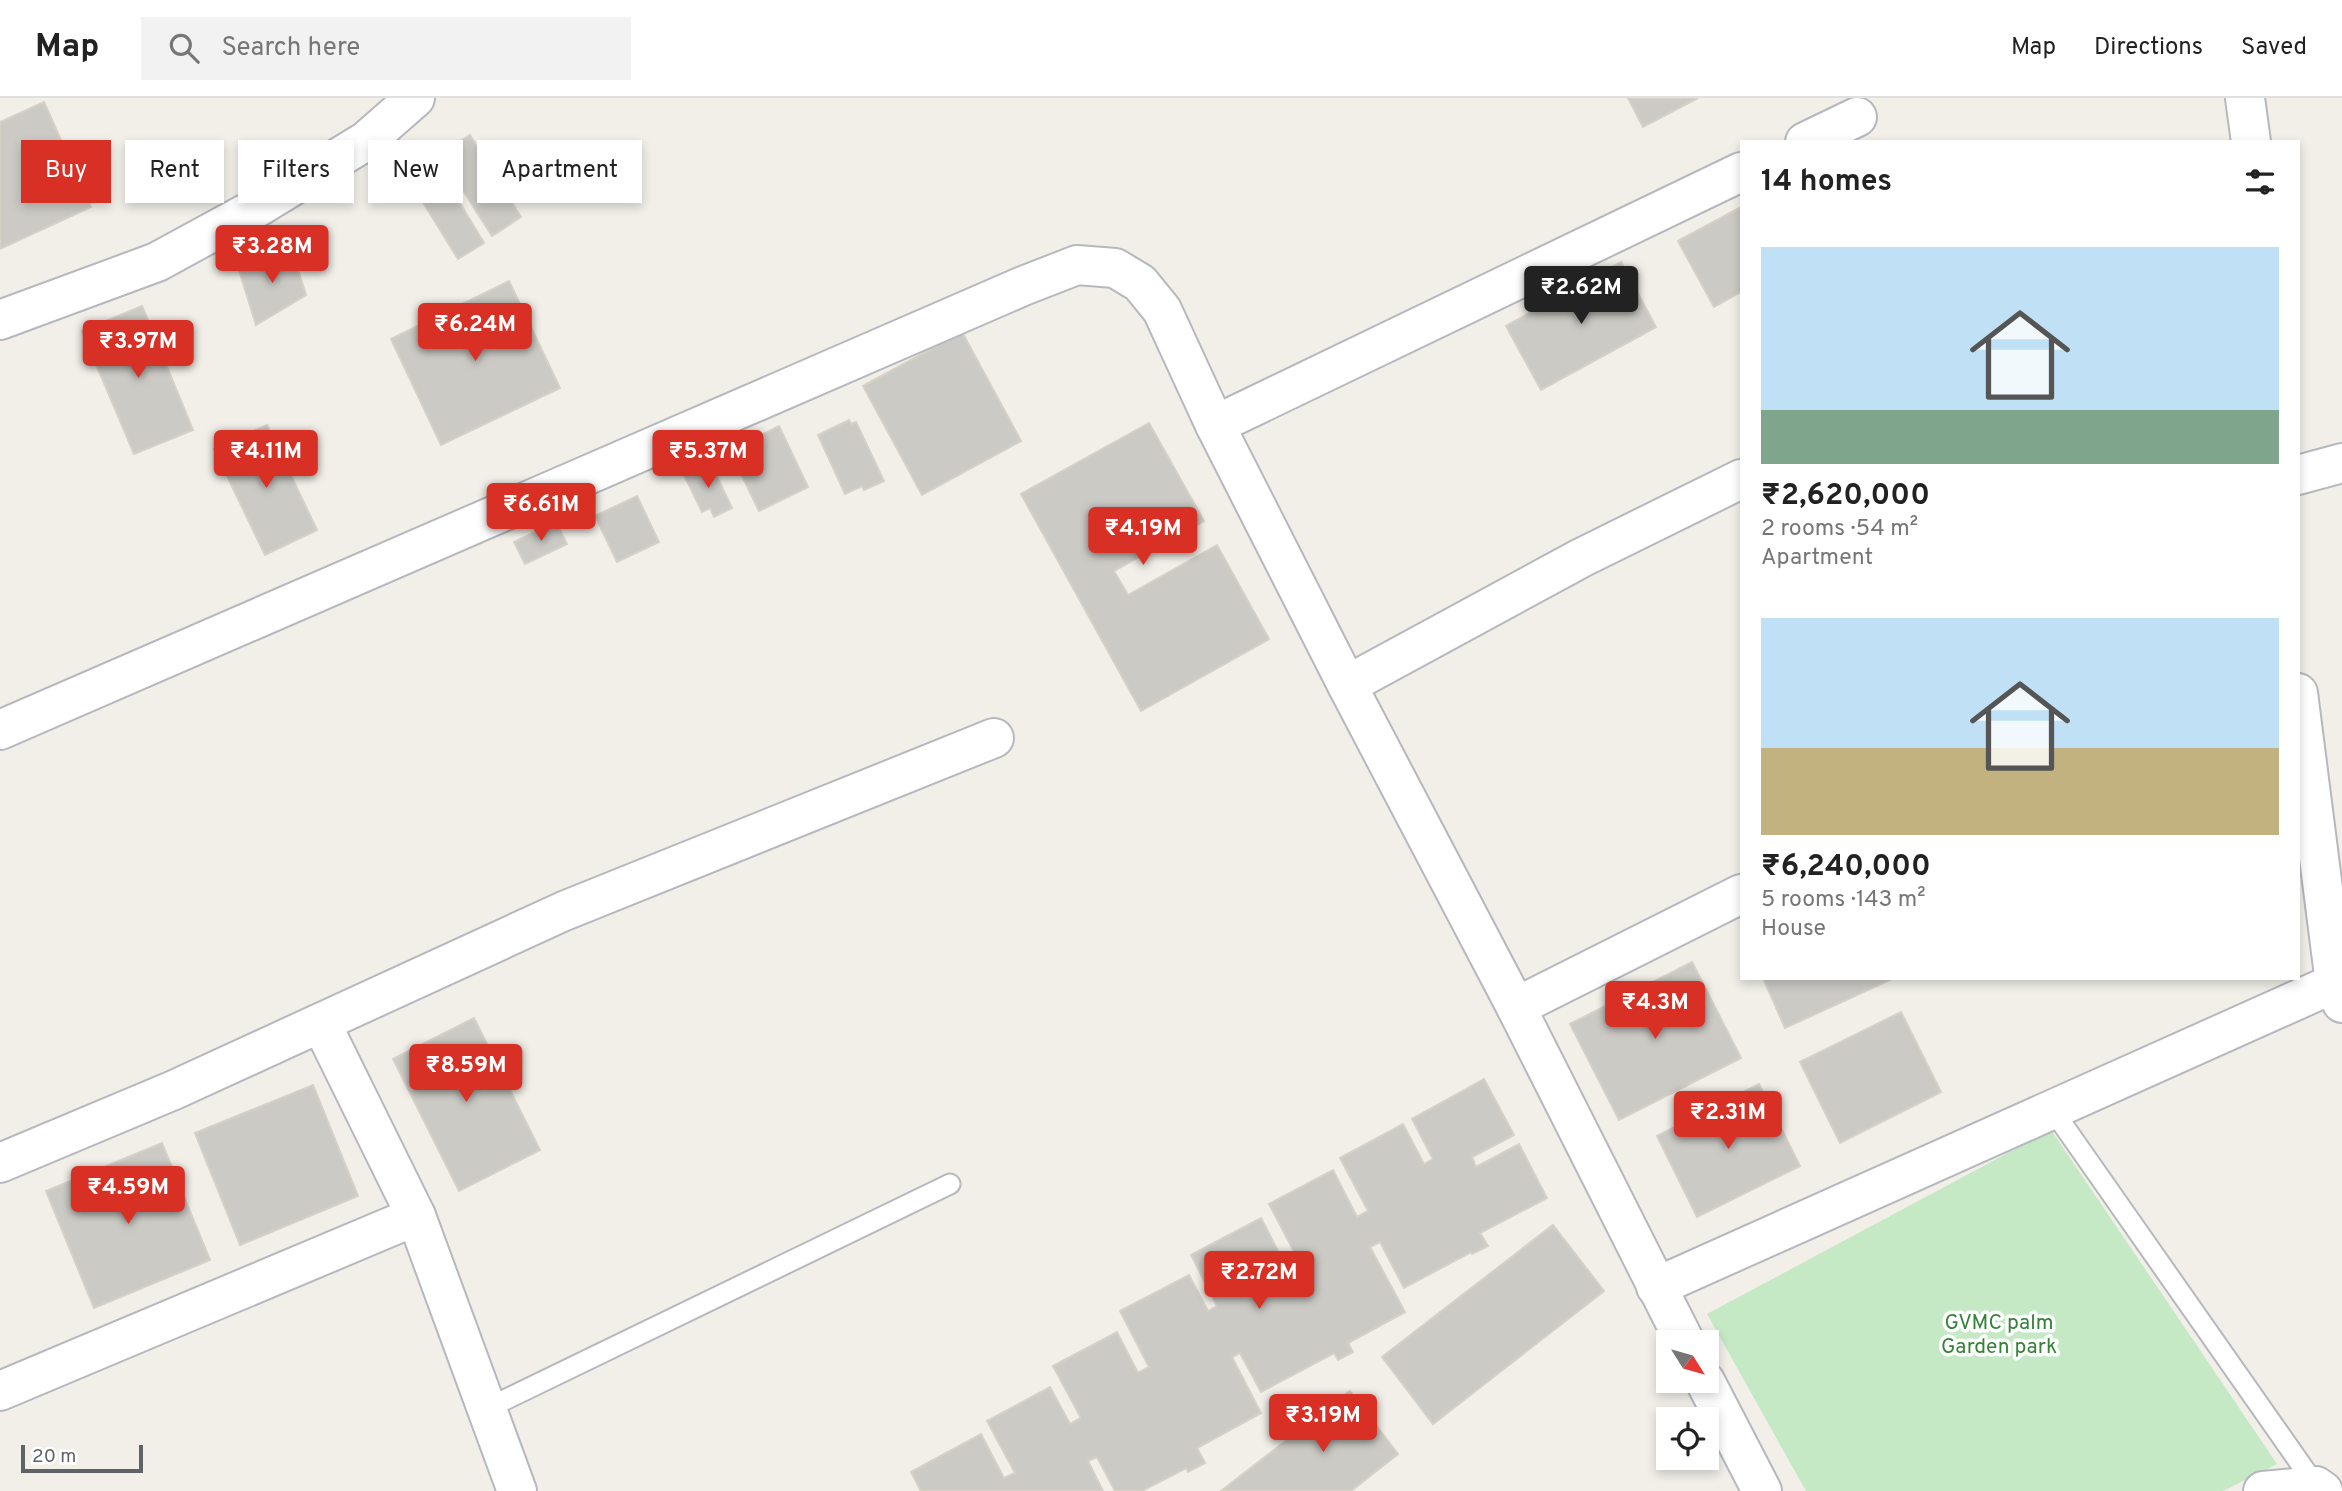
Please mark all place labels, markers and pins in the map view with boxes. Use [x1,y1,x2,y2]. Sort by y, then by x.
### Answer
pin: ₹3.28M [215,226,329,285]
pin: ₹2.62M [1524,266,1638,326]
pin: ₹6.24M [418,303,532,363]
pin: ₹3.97M [81,320,195,380]
pin: ₹4.11M [209,430,323,490]
pin: ₹5.37M [651,430,765,490]
pin: ₹6.61M [484,484,598,543]
pin: ₹4.19M [1086,508,1200,567]
pin: ₹4.3M [1606,982,1704,1041]
pin: ₹8.59M [409,1044,523,1104]
pin: ₹2.31M [1671,1091,1785,1151]
pin: ₹4.59M [71,1166,185,1226]
pin: ₹2.72M [1202,1252,1316,1311]
pin: ₹3.19M [1266,1394,1380,1454]

